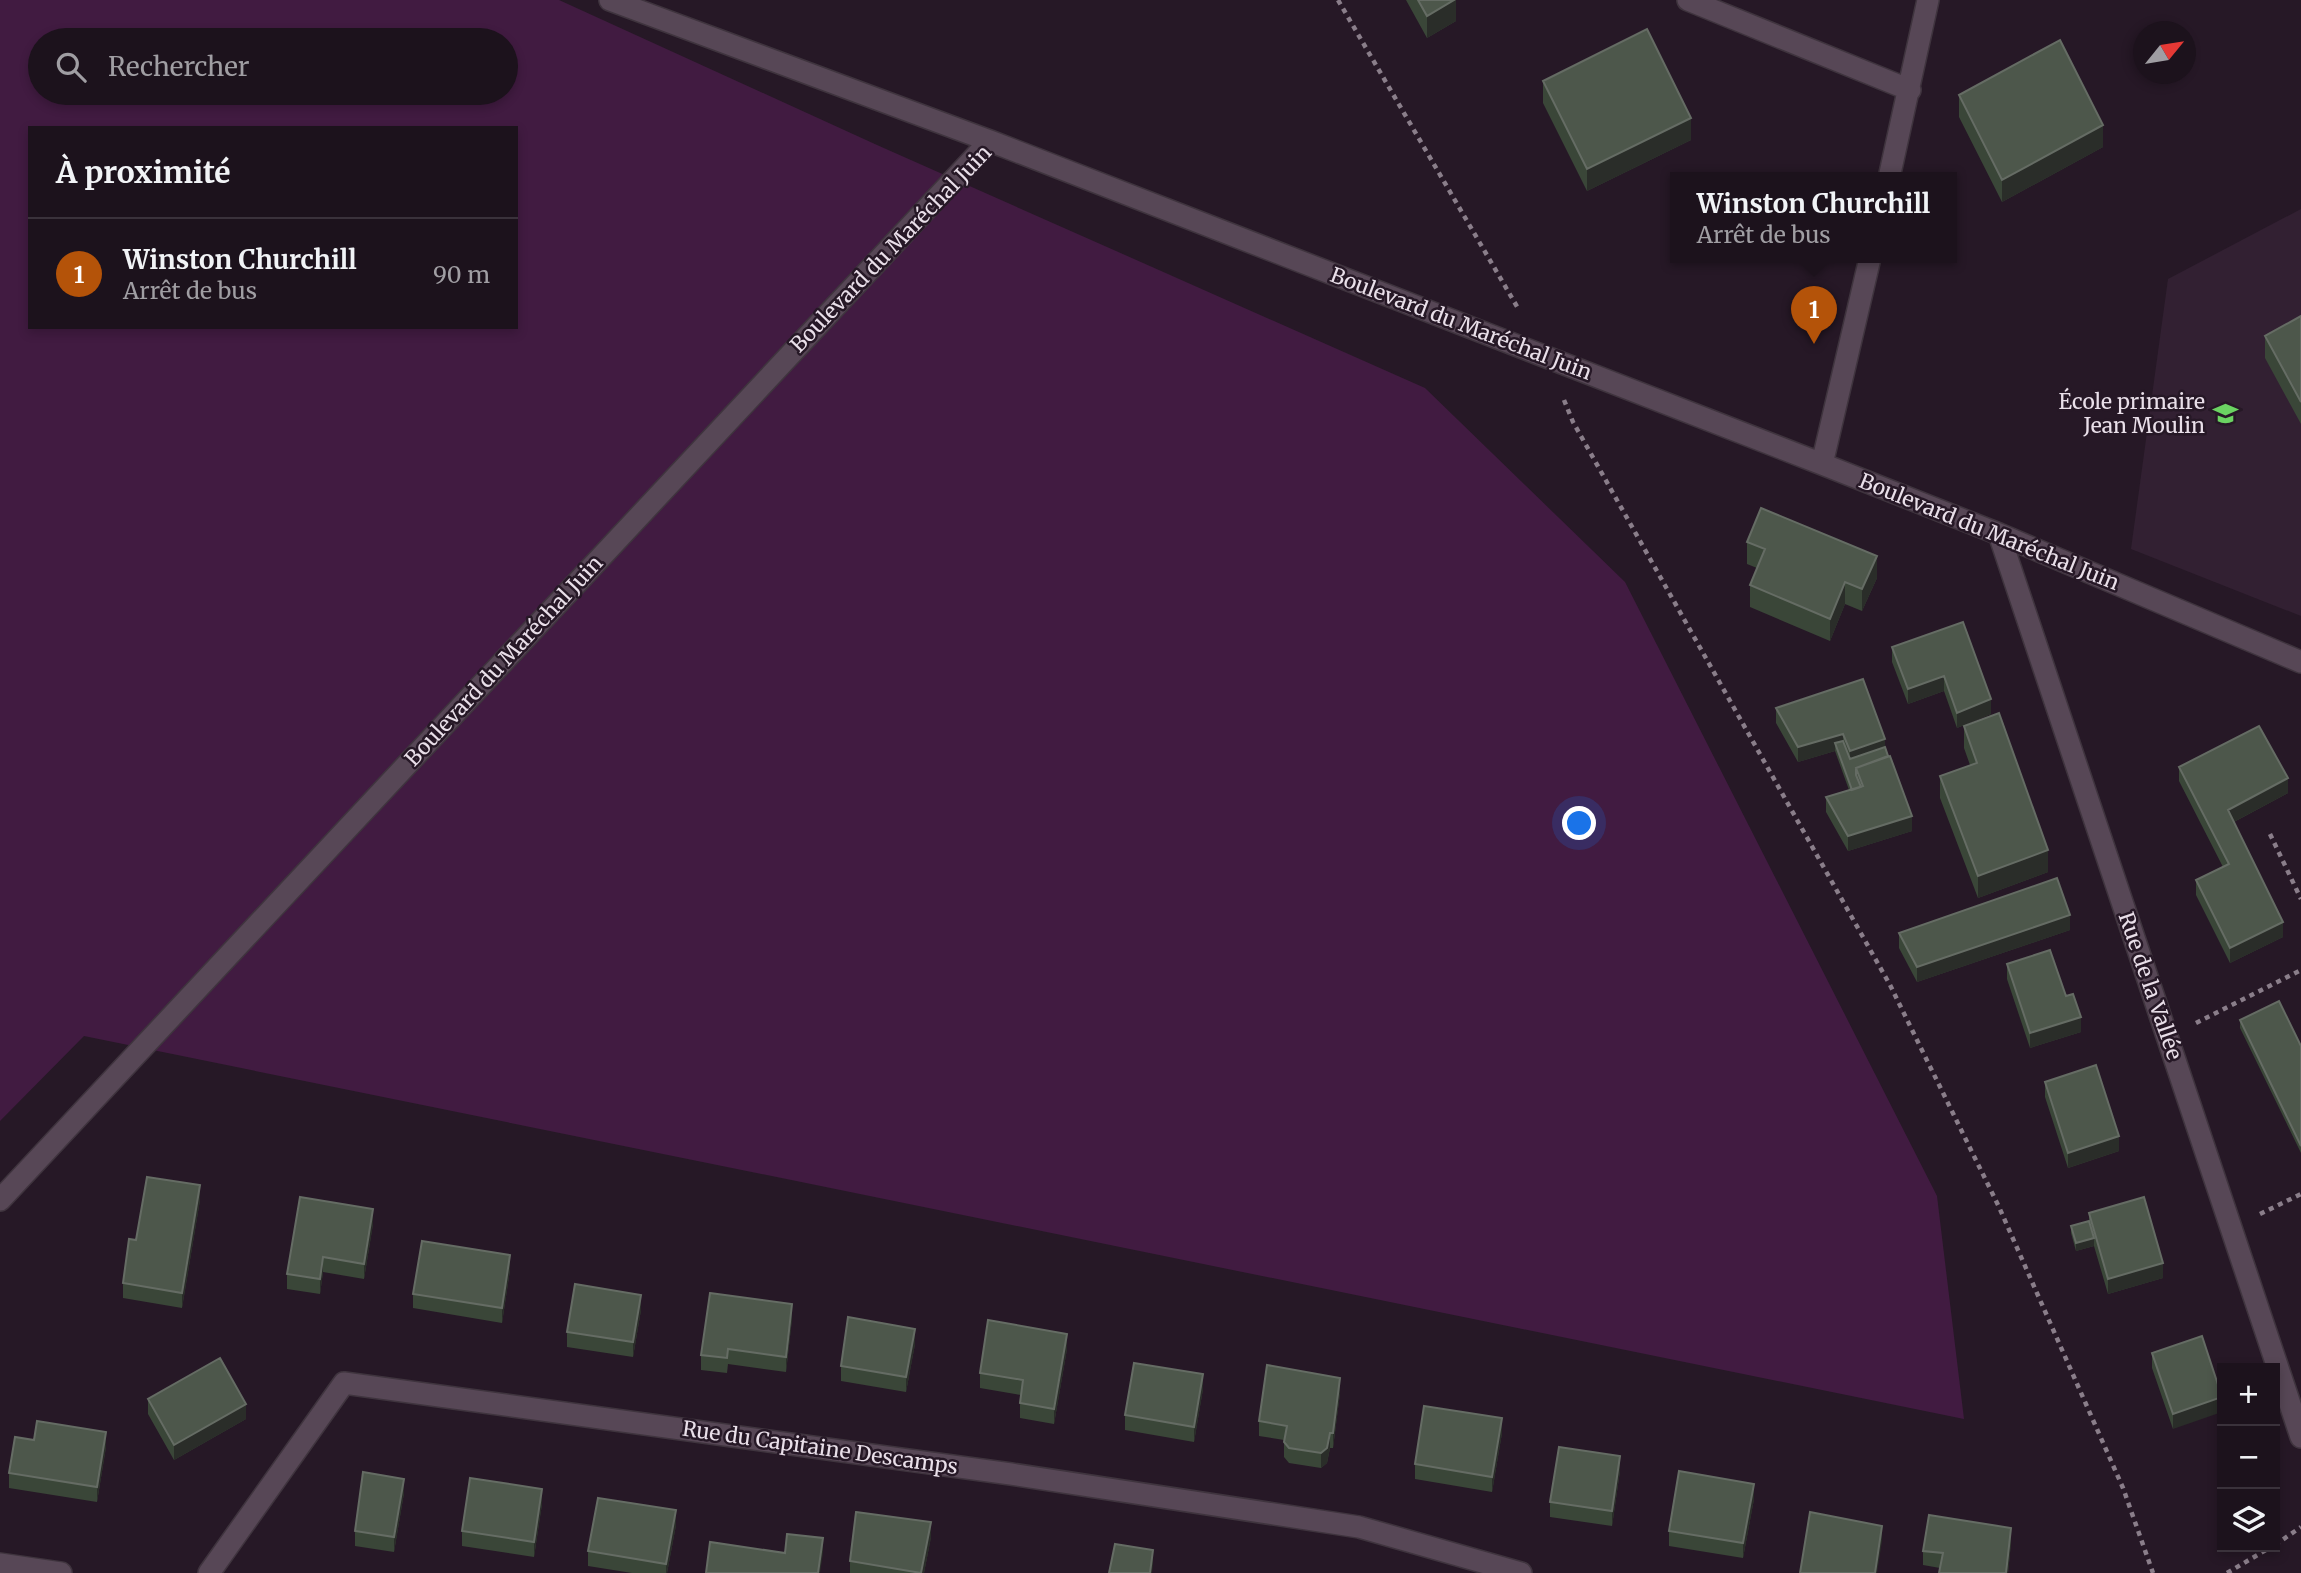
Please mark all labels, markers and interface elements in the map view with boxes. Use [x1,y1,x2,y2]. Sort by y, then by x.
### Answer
north arrow [2133,21,2196,84]
search box [28,28,518,105]
icon: search [52,48,90,86]
text: Rechercher [108,50,250,83]
street label: Boulevard du Maréchal Juin [784,139,997,358]
text: À proximité [56,153,231,191]
popup [1670,172,1957,263]
text: Winston Churchill [1697,187,1930,220]
text: Arrêt de bus [1697,220,1831,249]
text: Winston Churchill [123,243,357,276]
text: 1 [74,260,84,289]
text: 90 m [433,260,490,289]
street label: Boulevard du Maréchal Juin [1327,261,1596,386]
text: Arrêt de bus [123,276,257,305]
pin: 1 [1791,286,1837,344]
place label: École primaire Jean Moulin [2059,387,2205,439]
school or university icon: École primaire Jean Moulin [2211,400,2239,428]
street label: Boulevard du Maréchal Juin [1855,467,2123,596]
street label: Boulevard du Maréchal Juin [399,550,608,772]
your location [1562,806,1596,840]
street label: Rue de la Vallée [2113,908,2188,1063]
map controls [2217,1363,2280,1552]
button: + [2217,1363,2280,1426]
street label: Rue du Capitaine Descamps [681,1415,960,1480]
button: − [2217,1426,2280,1489]
button: layers [2217,1489,2280,1552]

